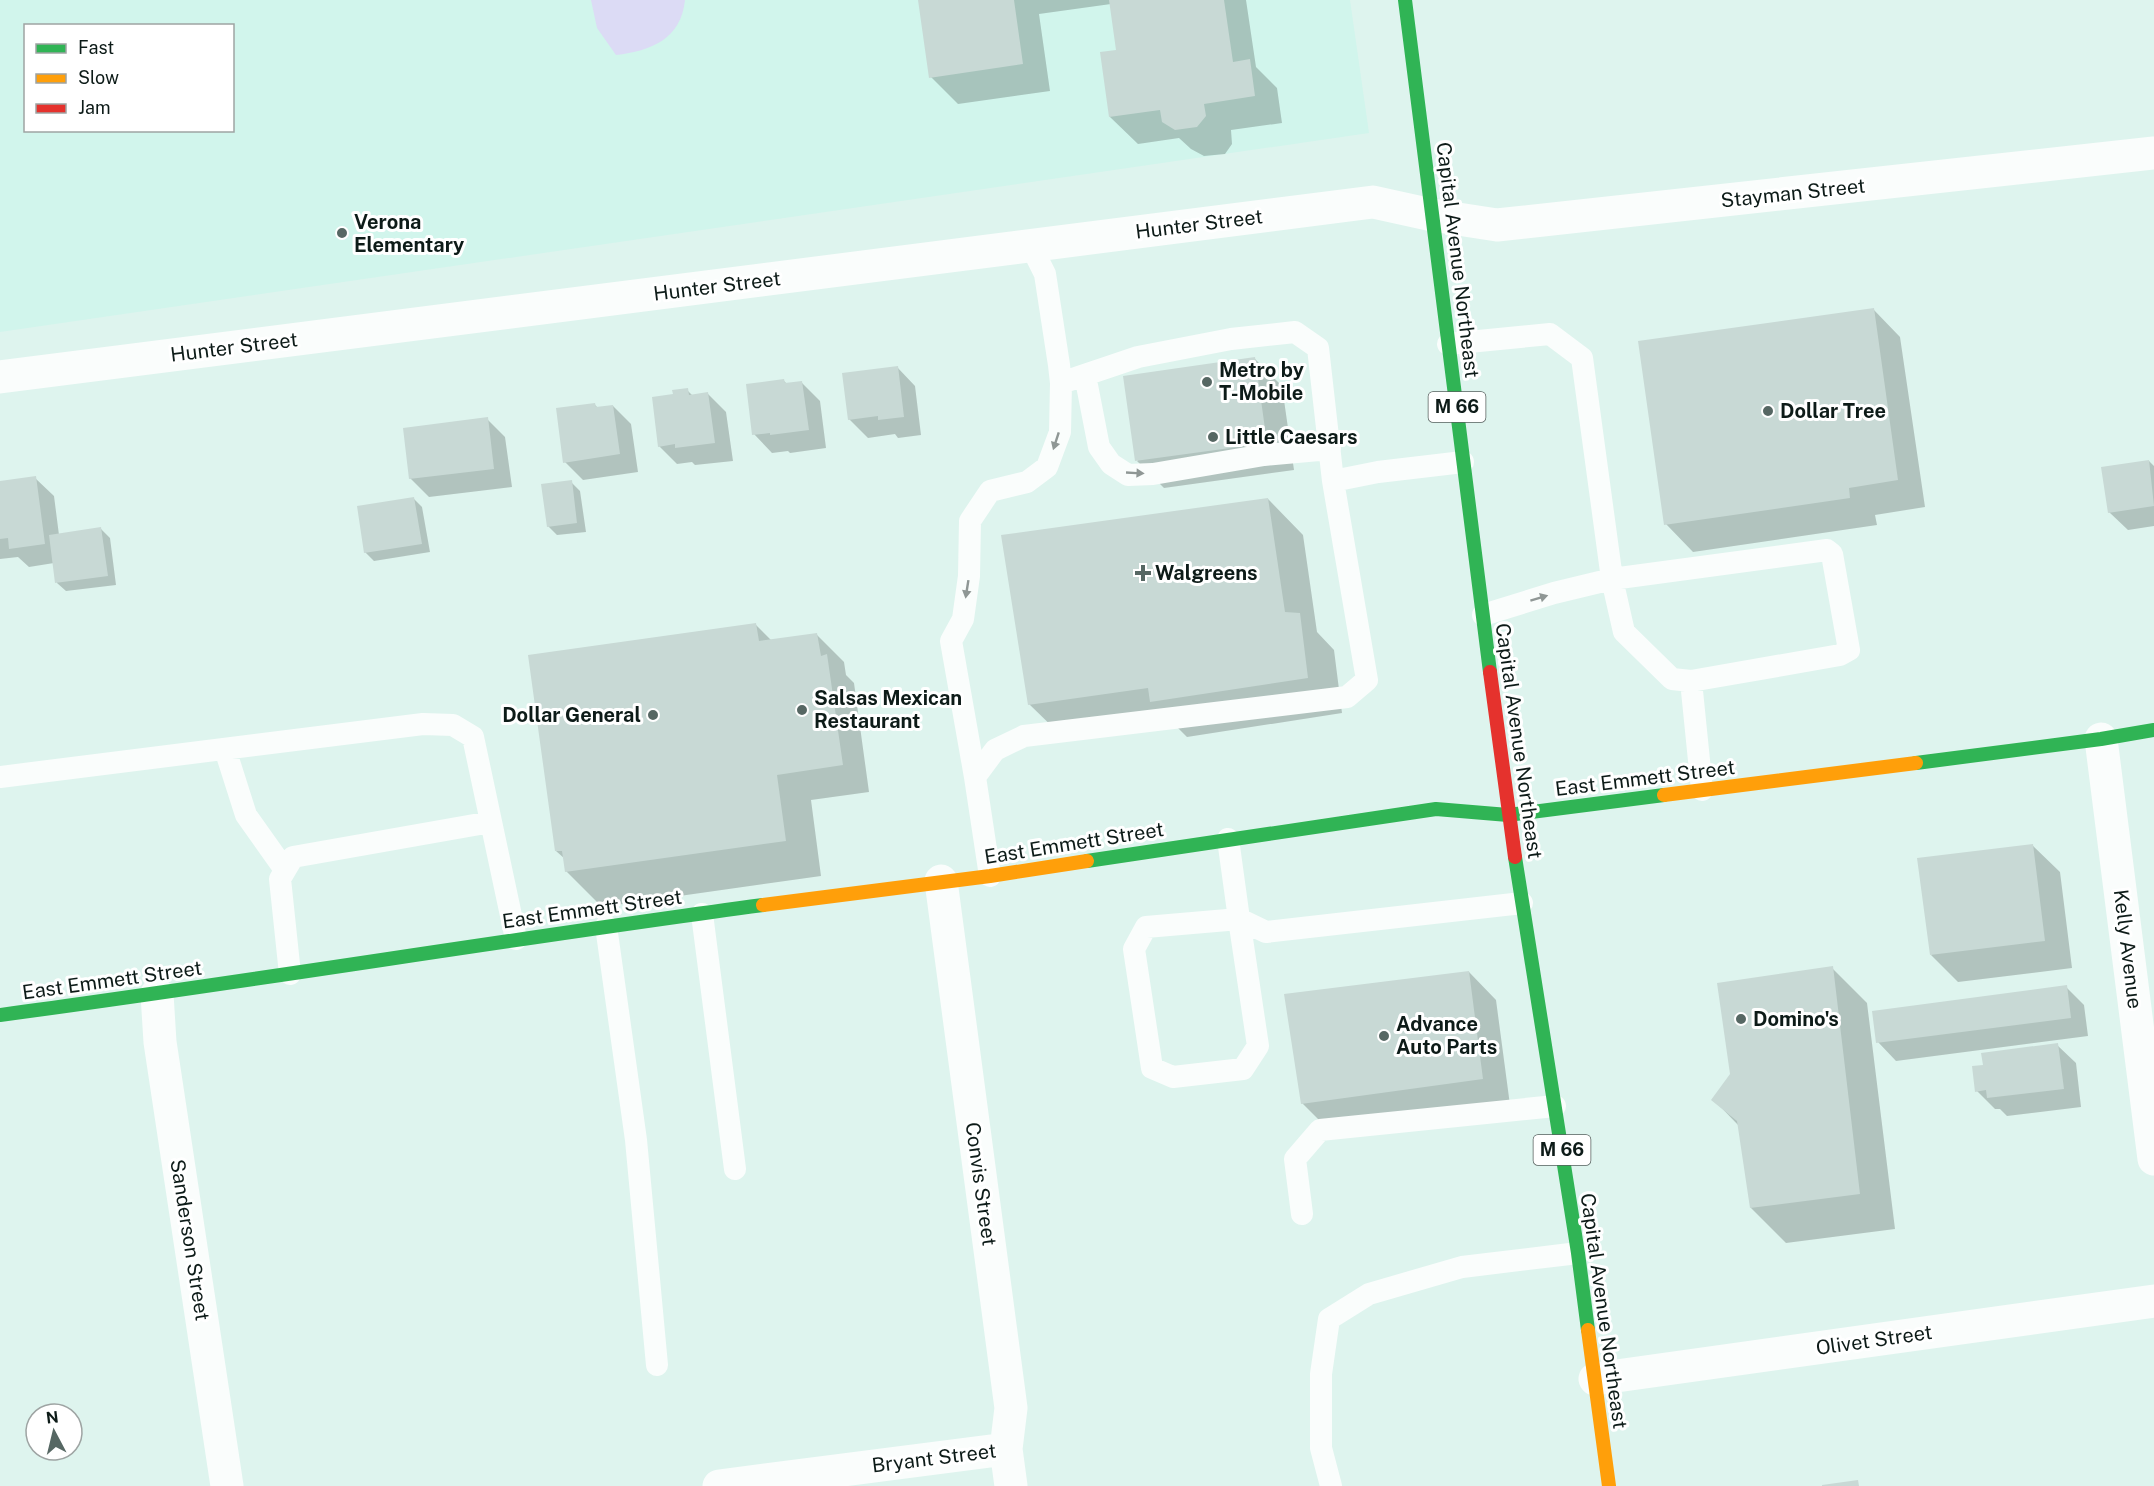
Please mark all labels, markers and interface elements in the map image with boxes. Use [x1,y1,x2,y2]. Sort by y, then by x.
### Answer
legend [24,24,234,132]
text: Fast [78,37,114,58]
text: Slow [78,67,119,88]
text: Jam [78,97,111,118]
street label: Capital Avenue Northeast [1432,141,1484,379]
street label: Stayman Street [1719,173,1867,213]
street label: Hunter Street [1134,204,1264,244]
place label: Verona Elementary [354,210,464,257]
marker: Verona Elementary [335,226,349,240]
street label: Hunter Street [652,266,782,306]
street label: Hunter Street [169,327,299,367]
place label: Metro by T-Mobile [1219,358,1304,405]
marker: Metro by T-Mobile [1200,375,1214,389]
road number: M 66 [1428,392,1486,422]
place label: Dollar Tree [1780,399,1886,423]
marker: Dollar Tree [1761,404,1775,418]
place label: Little Caesars [1225,425,1357,449]
marker: Little Caesars [1206,430,1220,444]
one-way arrow [1051,432,1061,450]
one-way arrow [1126,469,1145,478]
place label: Walgreens [1155,561,1258,585]
marker: Walgreens [1136,566,1150,580]
one-way arrow [963,579,972,598]
one-way arrow [1530,592,1548,602]
street label: Capital Avenue Northeast [1491,622,1547,860]
place label: Salsas Mexican Restaurant [814,686,962,733]
place label: Dollar General [502,703,641,727]
marker: Salsas Mexican Restaurant [795,703,809,717]
marker: Dollar General [646,708,660,722]
street label: East Emmett Street [1554,755,1736,801]
street label: East Emmett Street [983,817,1165,869]
street label: East Emmett Street [501,885,683,933]
street label: Kelly Avenue [2109,888,2147,1010]
street label: East Emmett Street [21,956,203,1004]
place label: Domino's [1753,1007,1839,1031]
place label: Advance Auto Parts [1396,1012,1497,1059]
marker: Domino's [1734,1012,1748,1026]
marker: Advance Auto Parts [1377,1029,1391,1043]
street label: Convis Street [960,1121,1002,1247]
road number: M 66 [1534,1135,1590,1165]
street label: Sanderson Street [165,1158,215,1322]
street label: Capital Avenue Northeast [1576,1192,1632,1430]
street label: Olivet Street [1814,1320,1934,1360]
north arrow [24,1402,84,1462]
text: N [45,1407,60,1428]
street label: Bryant Street [870,1438,998,1478]

